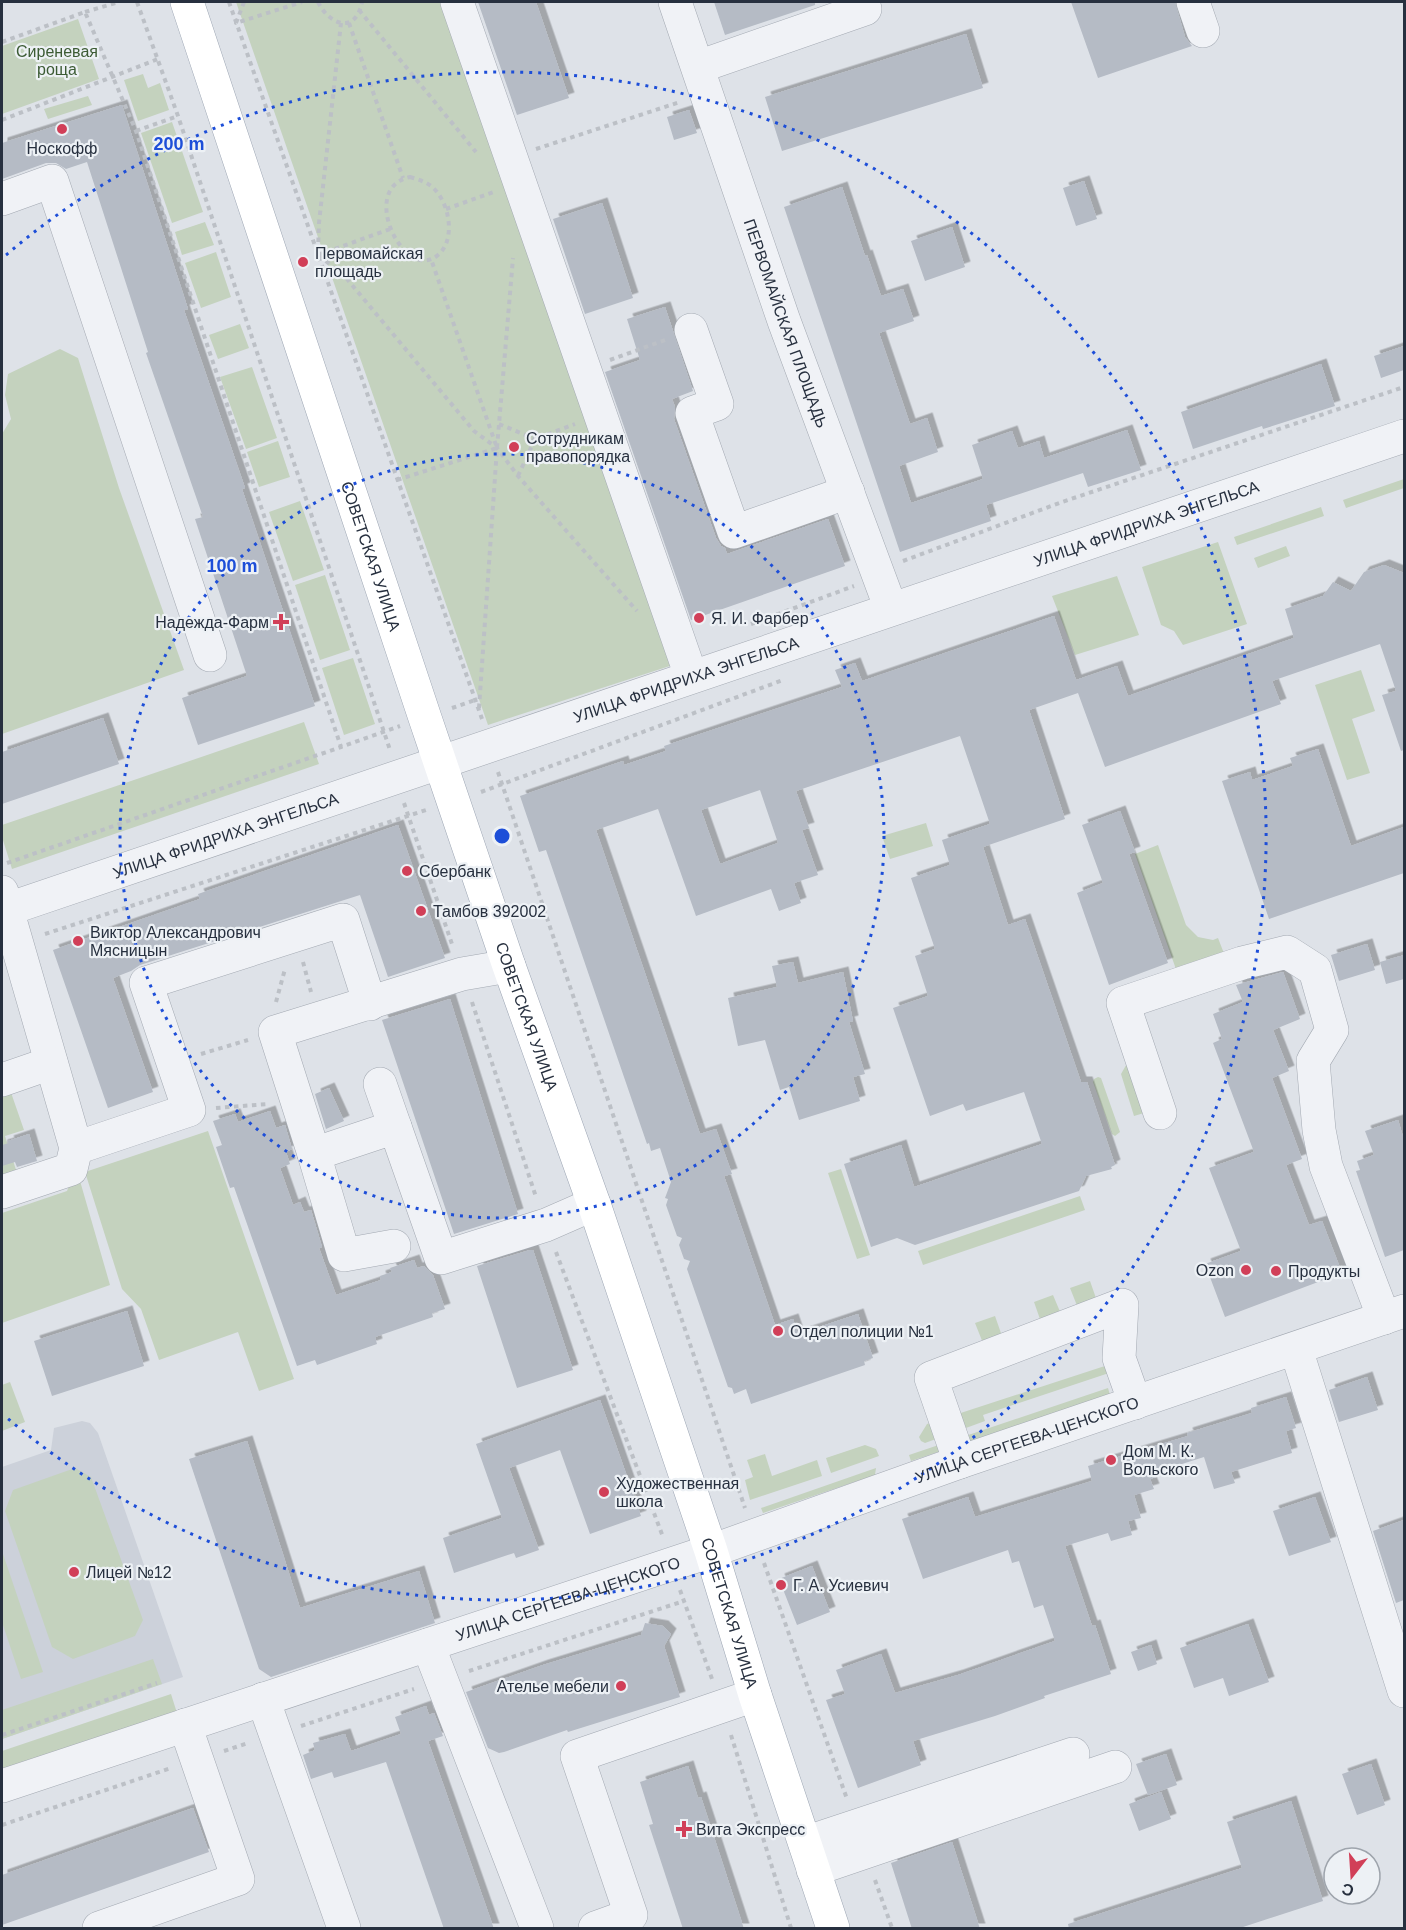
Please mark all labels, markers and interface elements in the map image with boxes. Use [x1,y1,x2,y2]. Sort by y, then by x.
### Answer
park label: Сиреневая роща [16,43,98,78]
marker: Носкофф [55,122,69,136]
text: 200 m [153,134,205,154]
place label: Носкофф [27,140,97,157]
street label: ПЕРВОМАЙСКАЯ ПЛОЩАДЬ [741,217,831,430]
place label: Первомайская площадь [315,245,423,280]
marker: Первомайская площадь [296,255,310,269]
place label: Сотрудникам правопорядка [526,430,630,465]
marker: Сотрудникам правопорядка [507,440,521,454]
street label: УЛИЦА ФРИДРИХА ЭНГЕЛЬСА [1031,478,1261,570]
street label: СОВЕТСКАЯ УЛИЦА [338,479,404,634]
text: 100 m [206,556,258,576]
place label: Я. И. Фарбер [711,610,809,627]
marker: Я. И. Фарбер [692,611,706,625]
place label: Надежда-Фарм [155,614,269,631]
marker: Надежда-Фарм [274,615,288,629]
street label: УЛИЦА ФРИДРИХА ЭНГЕЛЬСА [571,634,801,726]
street label: УЛИЦА ФРИДРИХА ЭНГЕЛЬСА [111,790,341,882]
centre of rings [492,826,512,846]
place label: Сбербанк [419,863,492,880]
marker: Сбербанк [400,864,414,878]
place label: Тамбов 392002 [433,903,546,920]
marker: Тамбов 392002 [414,904,428,918]
place label: Виктор Александрович Мясницын [90,924,261,959]
marker: Виктор Александрович Мясницын [71,934,85,948]
street label: СОВЕТСКАЯ УЛИЦА [493,940,561,1094]
place label: Ozon [1196,1262,1234,1279]
marker: Ozon [1239,1263,1253,1277]
place label: Продукты [1288,1263,1360,1280]
marker: Продукты [1269,1264,1283,1278]
place label: Отдел полиции №1 [790,1323,934,1340]
marker: Отдел полиции №1 [771,1324,785,1338]
street label: УЛИЦА СЕРГЕЕВА-ЦЕНСКОГО [913,1394,1141,1486]
place label: Дом М. К. Вольского [1123,1443,1198,1478]
marker: Дом М. К. Вольского [1104,1453,1118,1467]
place label: Художественная школа [616,1475,739,1510]
marker: Художественная школа [597,1485,611,1499]
street label: СОВЕТСКАЯ УЛИЦА [698,1536,761,1691]
street label: УЛИЦА СЕРГЕЕВА-ЦЕНСКОГО [454,1554,682,1644]
place label: Лицей №12 [86,1564,172,1581]
marker: Лицей №12 [67,1565,81,1579]
place label: Г. А. Усиевич [793,1577,889,1594]
marker: Г. А. Усиевич [774,1578,788,1592]
place label: Ателье мебели [497,1678,609,1695]
marker: Ателье мебели [614,1679,628,1693]
place label: Вита Экспресс [696,1821,805,1838]
marker: Вита Экспресс [677,1822,691,1836]
north arrow [1322,1846,1382,1906]
text: С [1339,1880,1356,1900]

